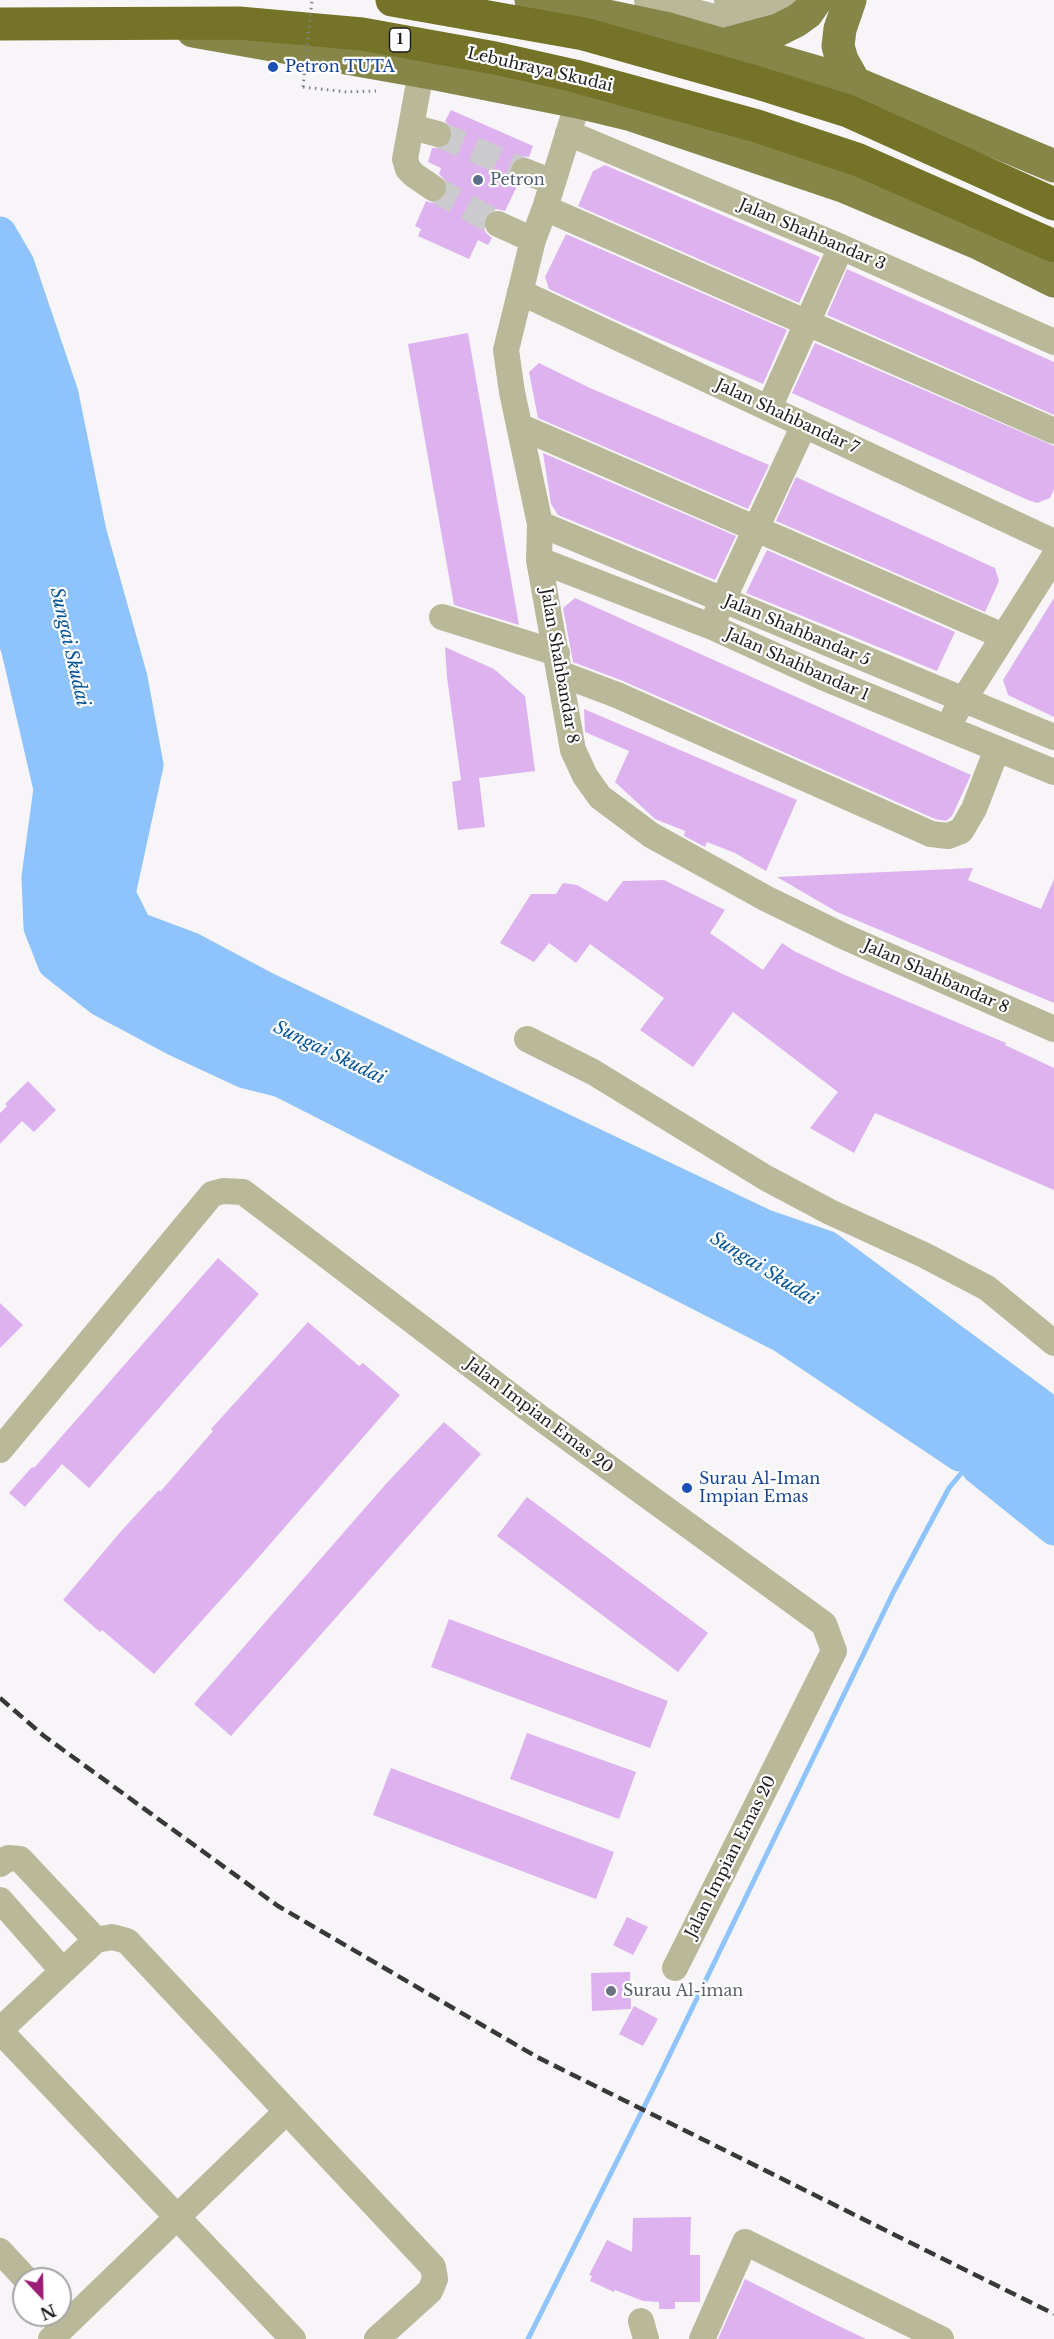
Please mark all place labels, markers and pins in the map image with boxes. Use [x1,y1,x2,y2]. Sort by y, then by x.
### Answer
place label: Petron TUTA [285,57,395,77]
marker: Petron TUTA [266,60,280,74]
place label: Petron [490,170,545,190]
marker: Petron [471,173,485,187]
place label: Surau Al-Iman Impian Emas [699,1469,820,1507]
marker: Surau Al-Iman Impian Emas [680,1481,694,1495]
place label: Surau Al-iman [623,1981,743,2001]
marker: Surau Al-iman [604,1984,618,1998]

